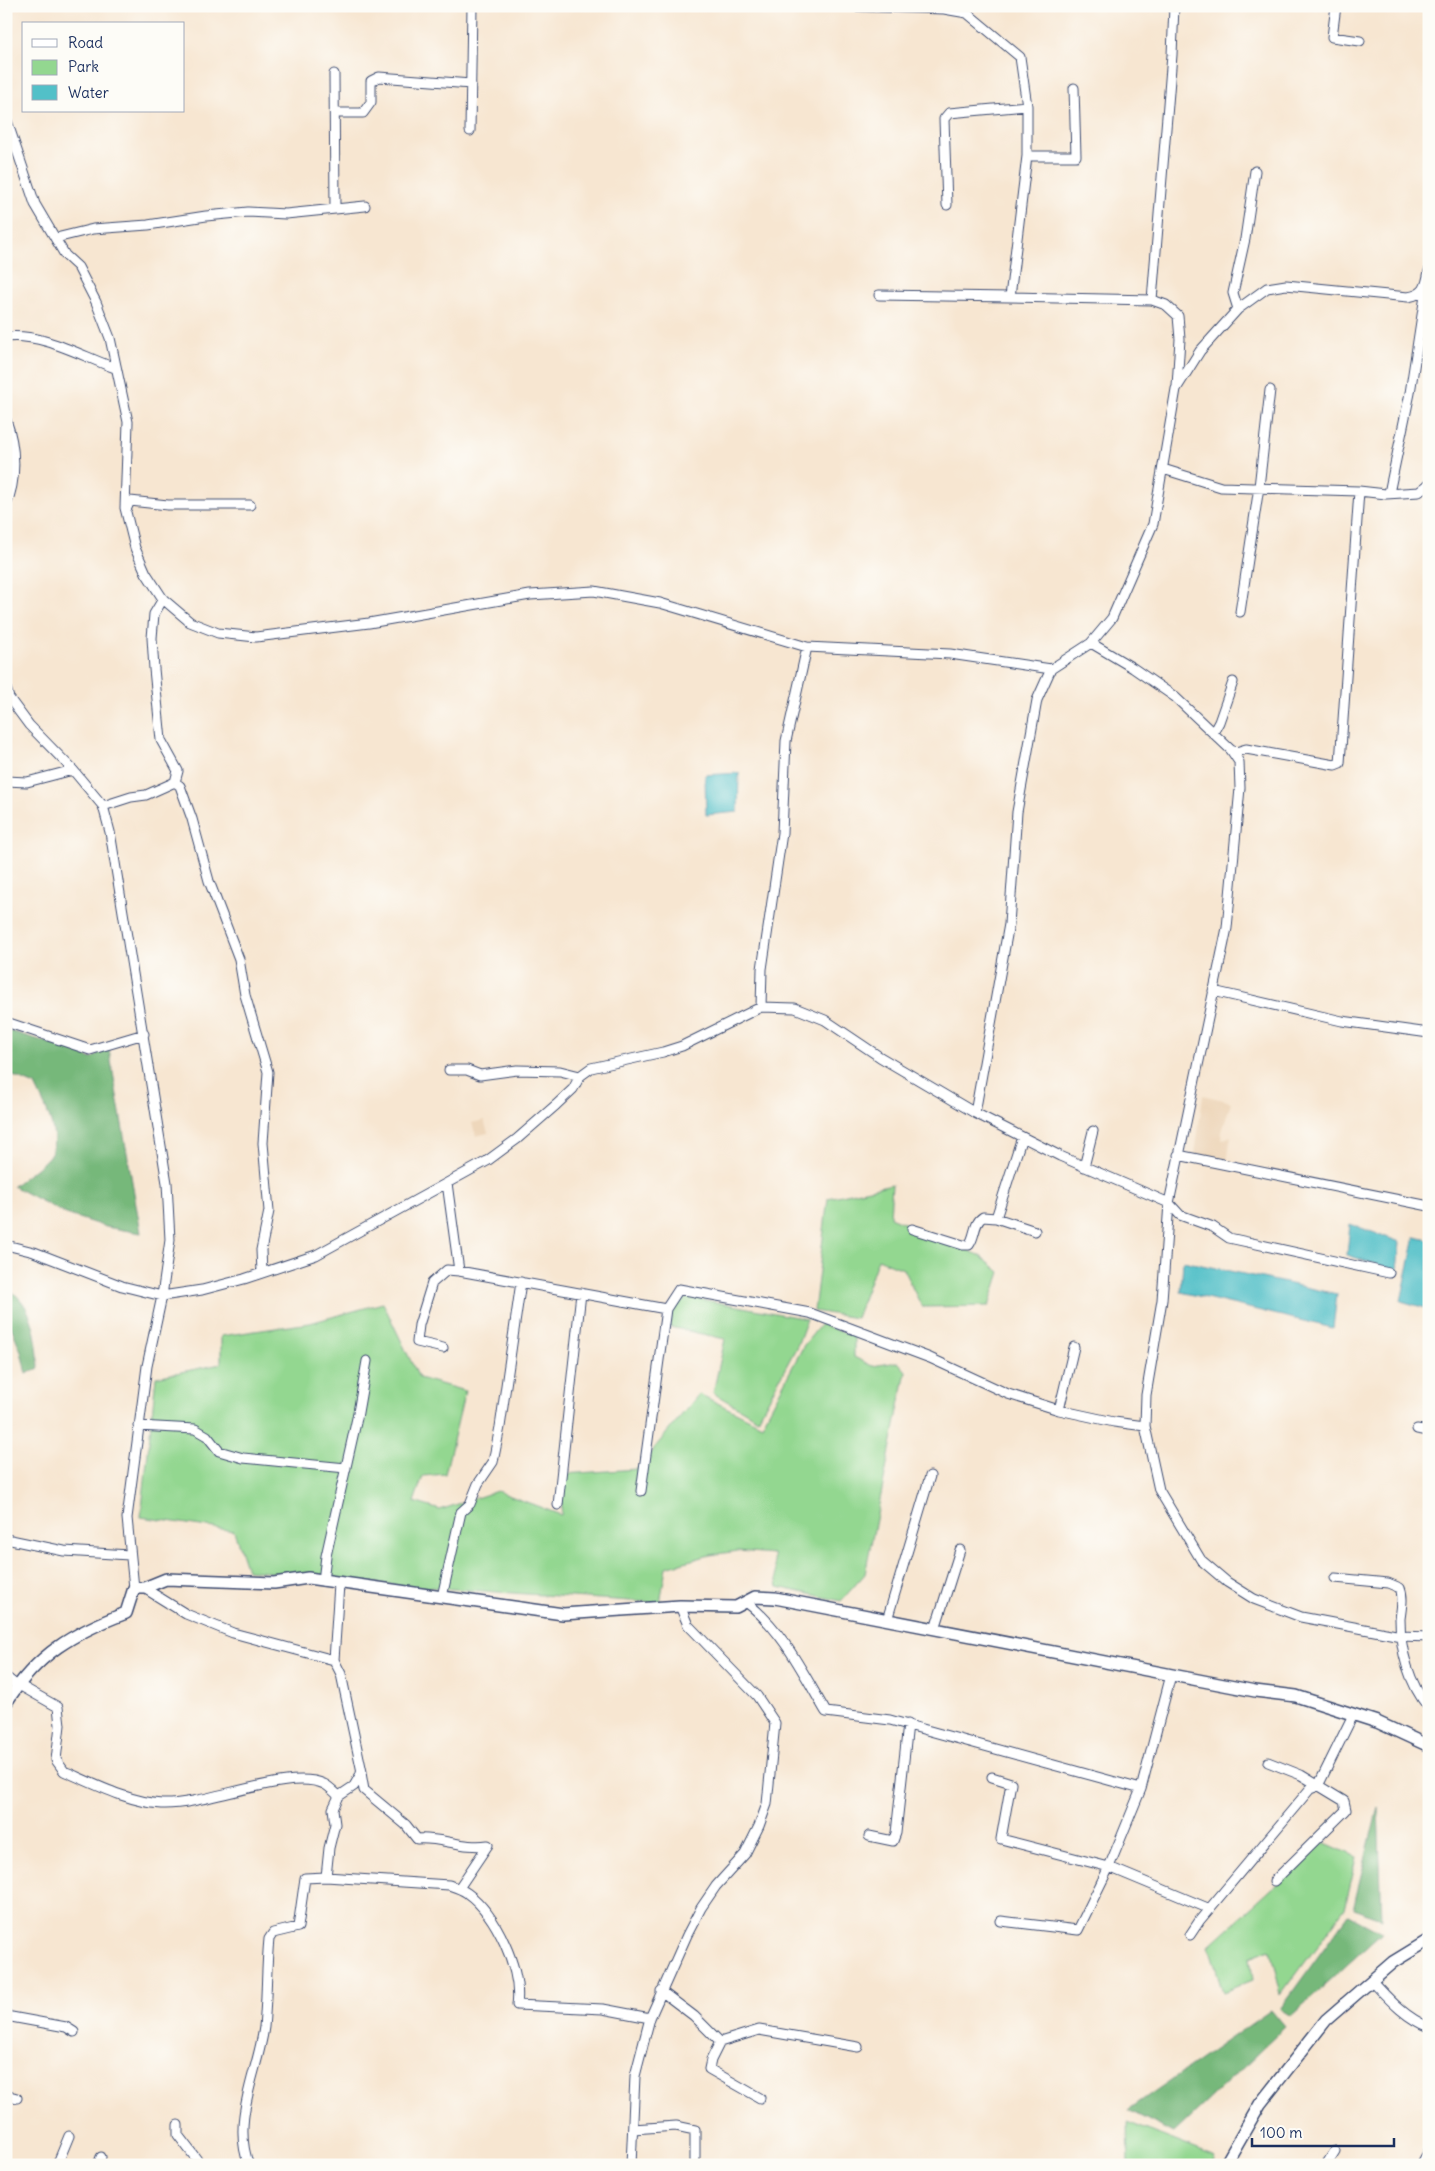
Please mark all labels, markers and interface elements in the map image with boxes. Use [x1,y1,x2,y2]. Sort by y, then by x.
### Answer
legend [22,22,185,112]
text: Road [68,33,103,52]
text: Park [68,57,99,76]
text: Water [68,83,109,102]
scale bar [1252,2116,1395,2148]
text: 100 m [1260,2123,1302,2142]

